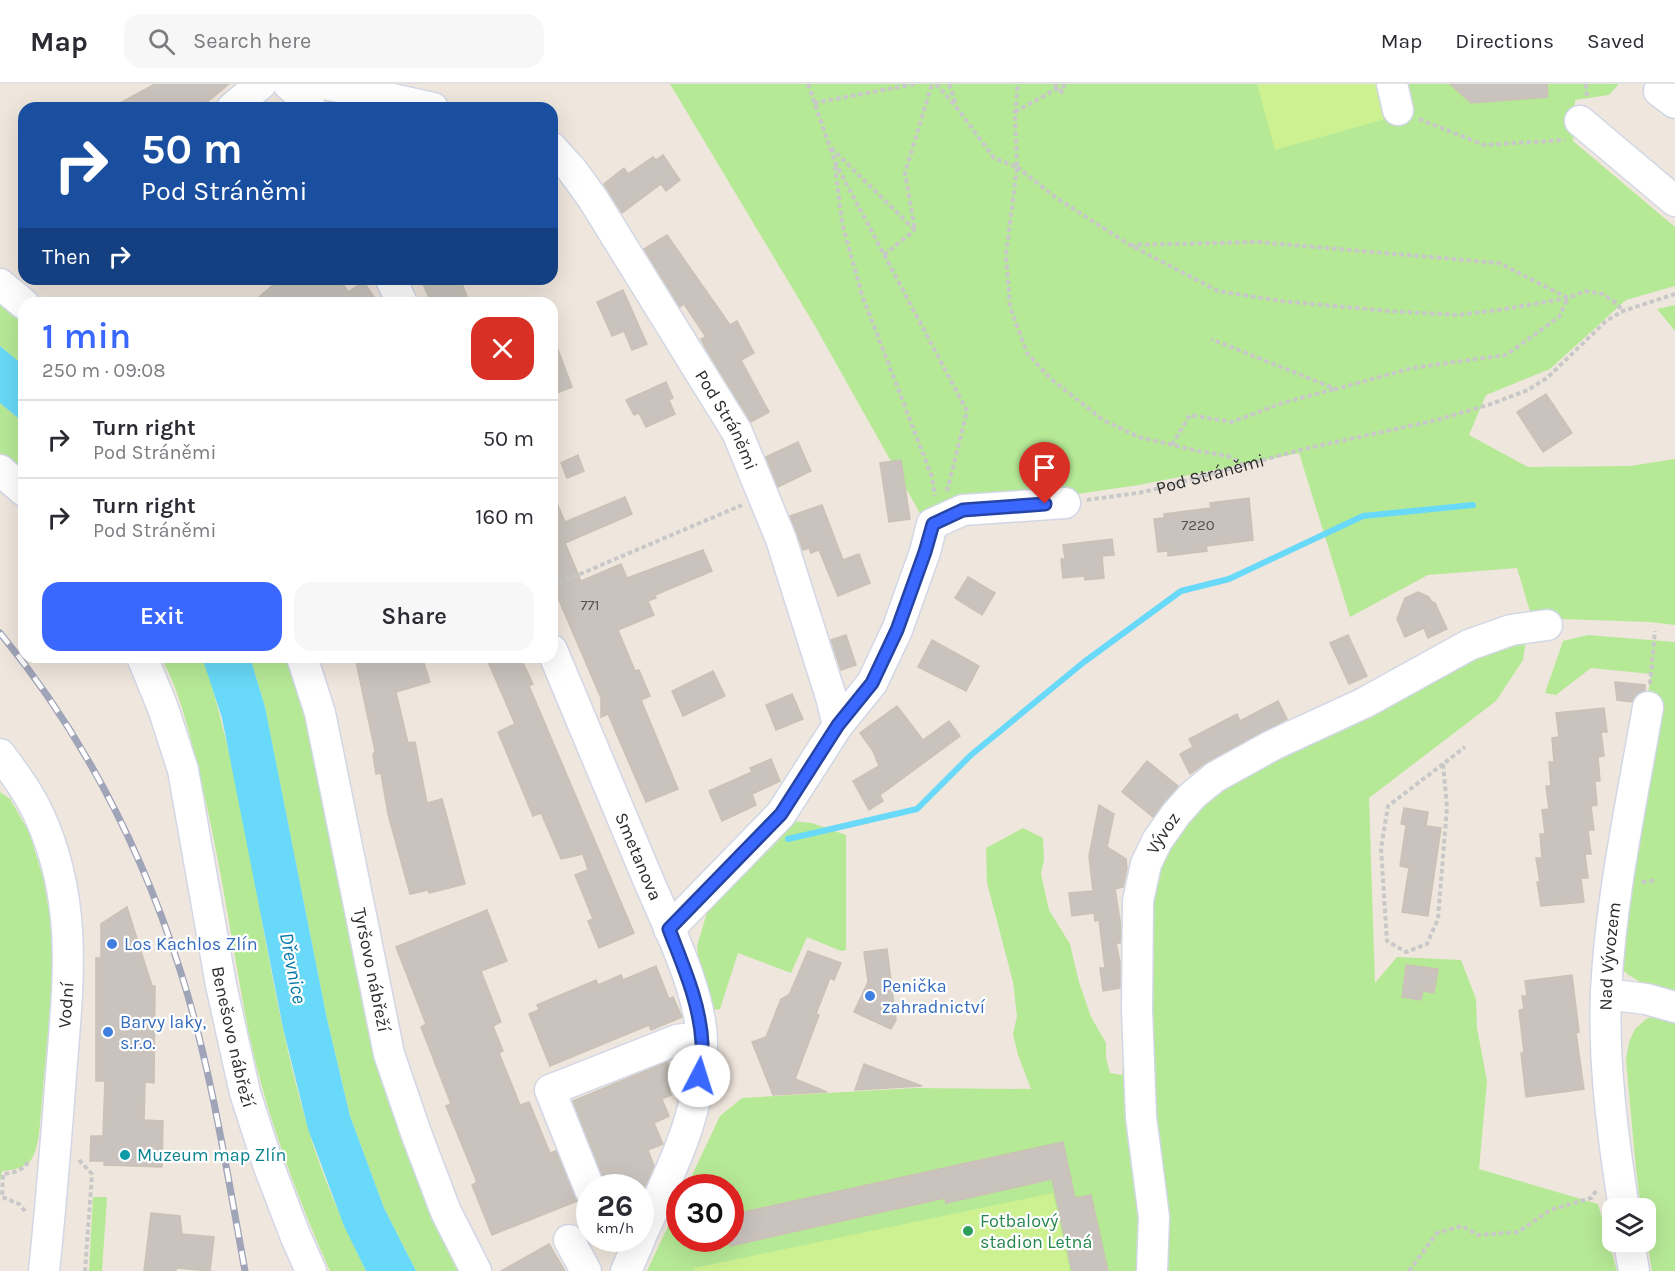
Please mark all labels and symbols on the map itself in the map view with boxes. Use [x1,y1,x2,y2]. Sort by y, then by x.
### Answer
street label: Pod Stráněmi [690,366,762,473]
pin [1019,442,1070,504]
street label: Pod Stráněmi [1154,449,1267,499]
house number: 7220 [1181,516,1215,534]
house number: 771 [580,596,600,614]
street label: Vývoz [1141,808,1185,858]
street label: Smetanova [610,809,667,904]
street label: Nad Vývozem [1594,900,1626,1011]
street label: Tyršovo nábřeží [349,906,395,1035]
water label: Dřevnice [275,931,311,1005]
place label: Los Kachlos Zlín [124,933,258,955]
marker: Los Kachlos Zlín [105,937,119,951]
street label: Benešovo nábřeží [207,965,260,1111]
place label: Penička zahradnictví [882,975,986,1018]
street label: Vodní [53,981,79,1029]
marker: Penička zahradnictví [863,989,877,1003]
place label: Barvy laky, s.r.o. [120,1011,206,1054]
marker: Barvy laky, s.r.o. [101,1025,115,1039]
position arrow [667,1044,731,1108]
place label: Muzeum map Zlín [137,1144,286,1166]
marker: Muzeum map Zlín [118,1148,132,1162]
speed limit sign: 30 [666,1174,744,1252]
place label: Fotbalový stadion Letná [980,1210,1092,1253]
marker: Fotbalový stadion Letná [961,1224,975,1238]

